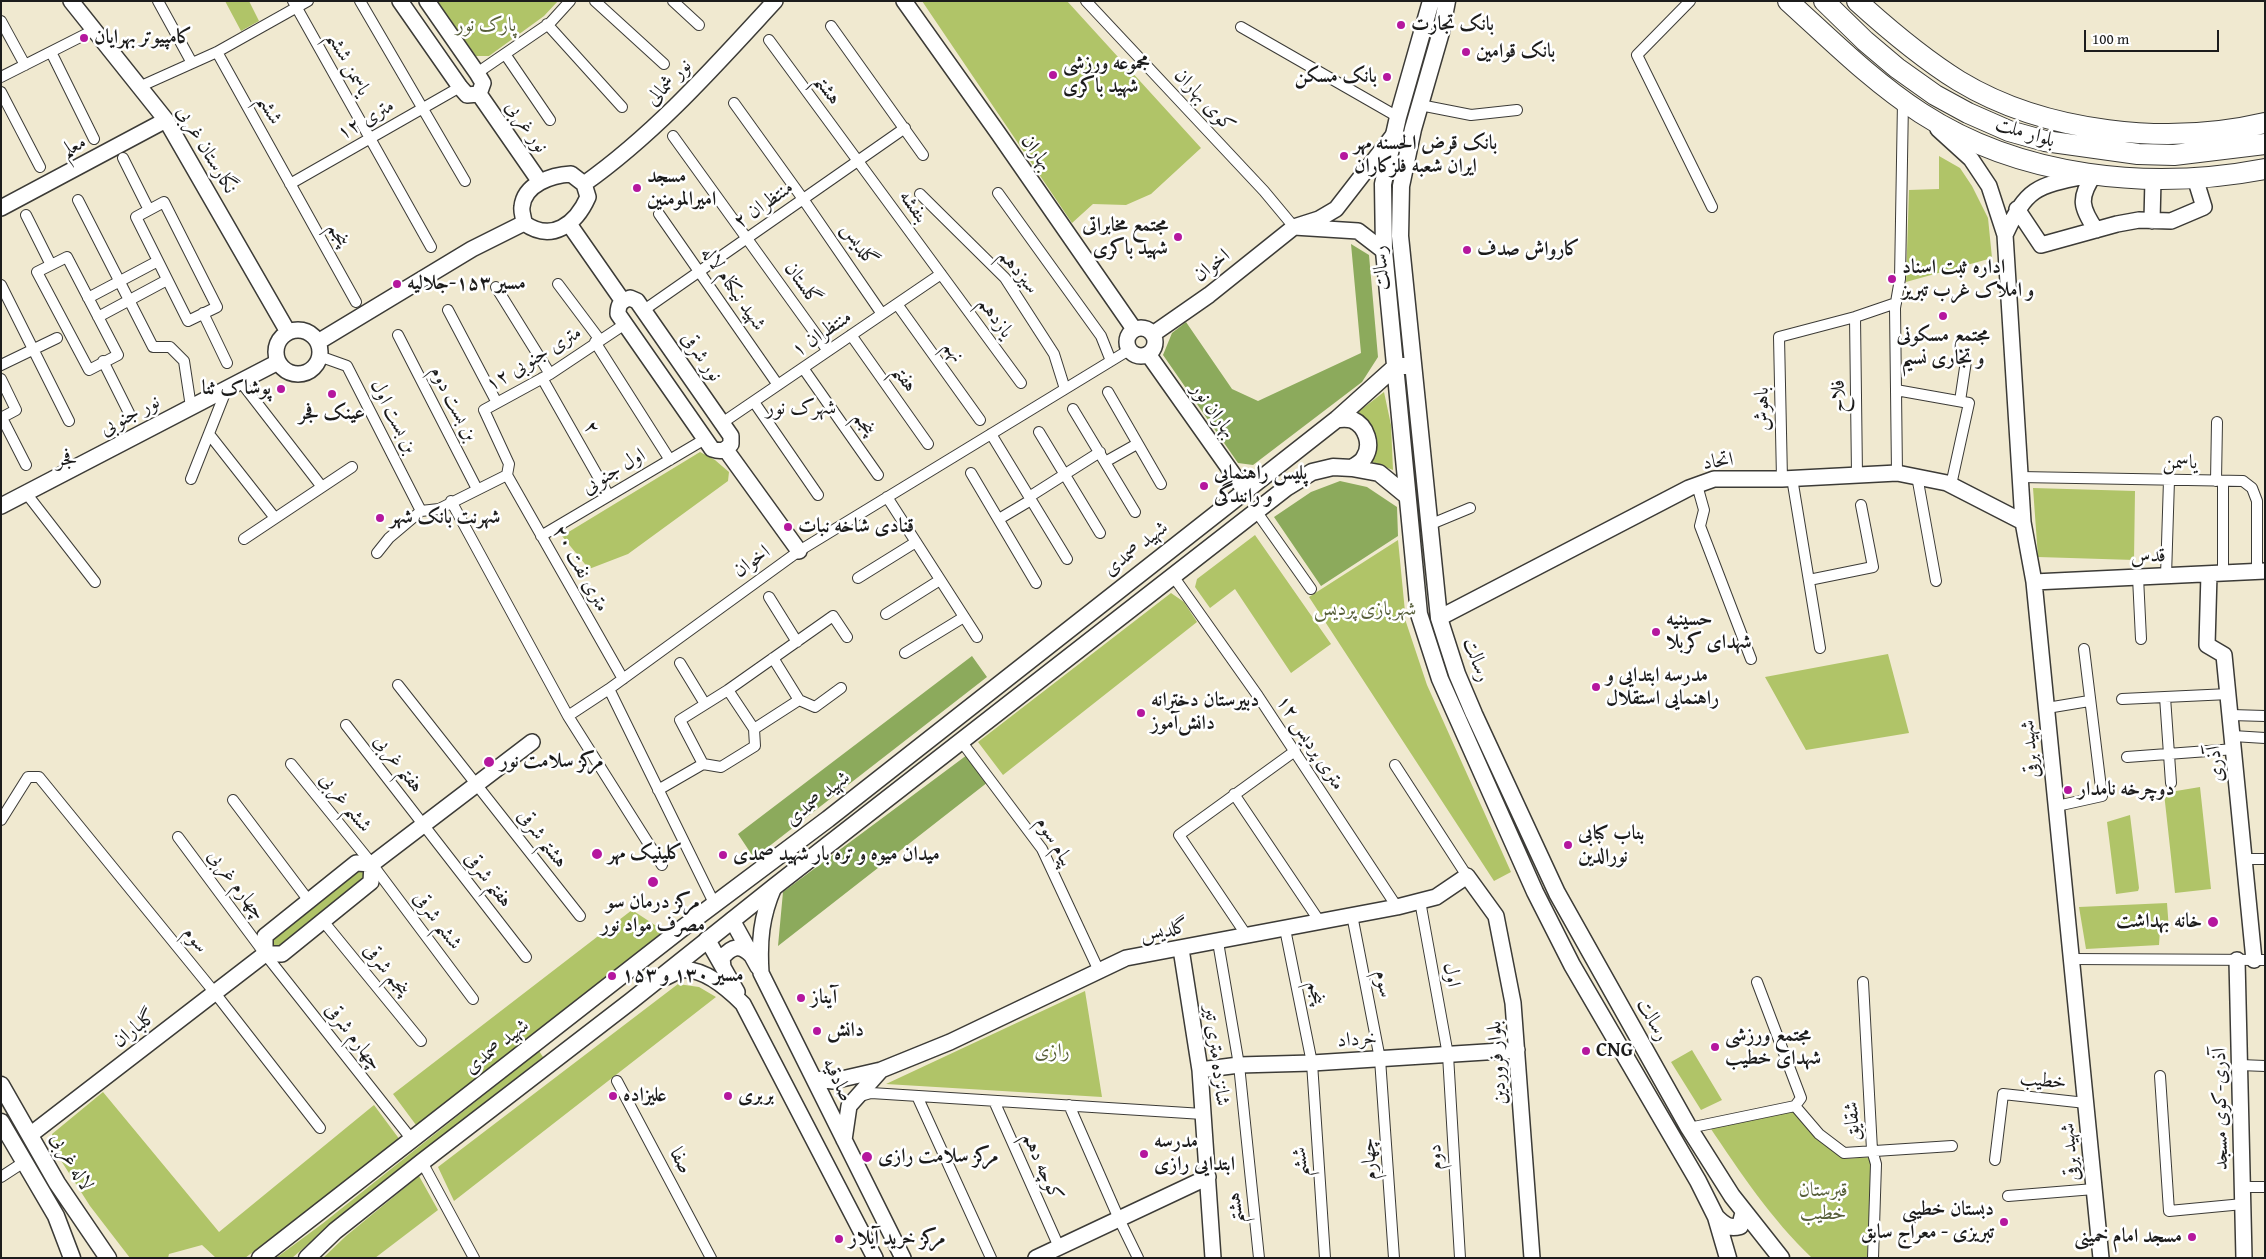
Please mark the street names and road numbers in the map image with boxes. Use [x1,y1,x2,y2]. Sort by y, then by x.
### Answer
street label: یاسمن ششم [321,28,375,100]
street label: نور شمالی [641,55,697,111]
street label: کوی بهاران [1168,64,1240,138]
street label: هشتم [808,70,846,110]
street label: ششم [251,91,287,129]
street label: ۱۲ متری [333,94,399,146]
street label: نور غربی [499,96,553,158]
street label: نگارستان غربی [170,102,242,198]
street label: بلوار ملت [1992,113,2058,153]
street label: بهاران [1015,130,1057,176]
street label: معلم [57,131,91,163]
street label: منتظران ۲ [730,176,798,234]
street label: بنفشه [893,186,933,228]
street label: گلدیس [836,218,882,272]
street label: پنجم [322,219,354,251]
street label: شهید نیکنام لاله [695,242,771,336]
street label: اخوان [1189,244,1235,288]
street label: رسالت [1368,244,1396,292]
street label: سیزدهم [993,245,1043,299]
street label: گلستان [778,258,826,310]
street label: یازدهم [972,293,1018,343]
street label: منتظران ۱ [787,305,857,363]
street label: ۱۲ متری جنوبی [482,321,586,397]
street label: نور شرقی [675,327,727,387]
street label: نهم [937,336,969,368]
street label: هفتم [886,361,922,397]
street label: بن بست دوم [424,362,482,446]
street label: بن بست اول [364,376,422,458]
street label: بهاران نور [1185,379,1241,443]
street label: فلاح [1827,379,1851,413]
street label: باهوش [1751,387,1775,431]
street label: نور جنوبی [96,390,164,442]
street label: پنجم [847,407,881,441]
street label: ۲ [578,417,604,439]
street label: اول جنوبی [578,444,650,500]
street label: اتحاد [1701,448,1735,476]
street label: یاسمن [2162,451,2198,475]
street label: شهید صمدی [1099,516,1173,582]
street label: ۲۰ متری نفت [546,522,614,616]
street label: اخوان [729,541,775,583]
street label: قدس [2130,544,2166,570]
street label: رسالت [1457,635,1495,685]
street label: ۱۲ متری پردیس [1270,691,1350,795]
street label: شهید برقی [2016,719,2046,779]
street label: هفتم غربی [368,730,428,798]
street label: آذری [2202,745,2230,783]
street label: شهید صمدی [781,766,855,832]
street label: ششم غربی [314,768,376,838]
street label: هشتم شرقی [512,805,572,873]
street label: پیام سوم [1030,812,1078,872]
street label: چهارم غربی [202,845,270,925]
street label: هفتم شرقی [459,847,517,913]
street label: ششم شرقی [407,887,467,955]
street label: گلدیس [1138,915,1190,947]
street label: سوم [177,922,213,958]
street label: پنجم شرقی [358,939,414,1001]
street label: اول [1437,961,1465,989]
street label: سوم [1369,968,1397,1000]
street label: پنجم [1302,979,1330,1007]
street label: رسالت [1631,994,1673,1046]
street label: چهارم شرقی [319,998,387,1076]
street label: شانزده متری تیر [1198,1004,1234,1108]
street label: گلباران [108,1005,162,1053]
street label: شهید صمدی [460,1014,534,1080]
street label: بلوار فروردین [1483,1020,1513,1106]
street label: خرداد [1336,1027,1378,1053]
street label: آذری-کوی مسجد [2208,1048,2234,1170]
street label: صادقیه [816,1054,858,1106]
street label: خطیب [2019,1067,2067,1095]
street label: شقایق [1840,1101,1866,1141]
street label: شهید برقی [2056,1122,2086,1182]
street label: لاله غربی [44,1129,98,1195]
street label: کوچه دهم [1016,1129,1068,1205]
street label: چهارم [1357,1137,1383,1181]
street label: دوم [1423,1143,1449,1171]
street label: صفا [663,1144,697,1178]
street label: ششم [1288,1146,1314,1178]
street label: هشتم [1222,1191,1250,1225]

